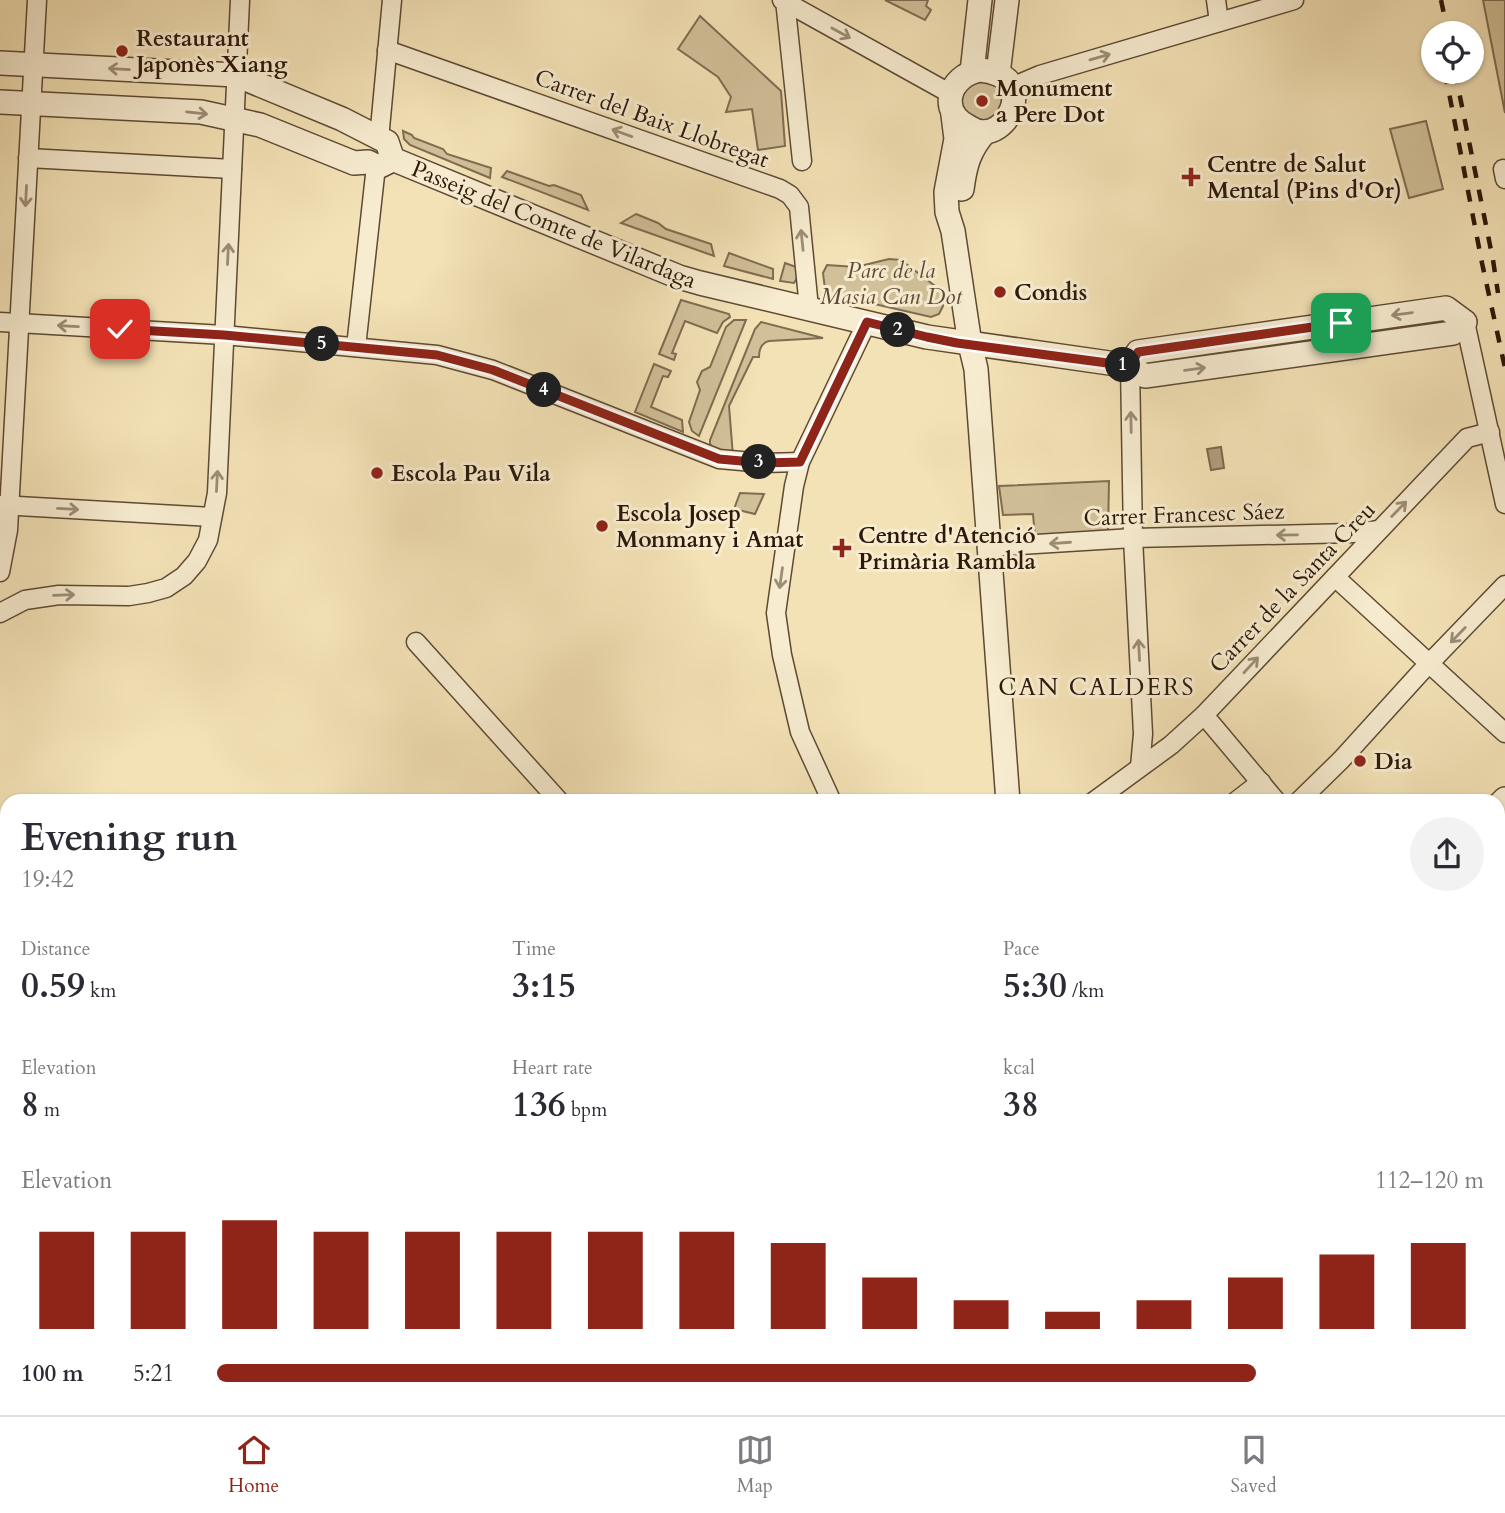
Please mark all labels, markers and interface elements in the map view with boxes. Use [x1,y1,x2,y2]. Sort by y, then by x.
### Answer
map controls [1421,21,1484,84]
button: locate [1421,21,1484,84]
place label: Restaurant Japonès Xiang [133,23,288,80]
one-way arrow [831,26,851,40]
marker: Restaurant Japonès Xiang [114,43,130,59]
one-way arrow [1089,50,1111,63]
street label: Carrer del Baix Llobregat [530,62,773,175]
one-way arrow [108,63,131,76]
place label: Monument a Pere Dot [996,73,1112,130]
marker: Monument a Pere Dot [974,93,990,109]
one-way arrow [185,106,208,119]
one-way arrow [612,126,634,138]
place label: Centre de Salut Mental (Pins d'Or) [1207,149,1402,206]
street label: Passeig del Comte de Vilardaga [407,153,701,296]
marker: Centre de Salut Mental (Pins d'Or) [1181,167,1201,187]
one-way arrow [19,184,32,207]
one-way arrow [795,229,808,252]
one-way arrow [222,243,235,266]
park label: Parc de la Masia Can Dot [820,255,964,312]
place label: Condis [1014,277,1087,308]
marker: Condis [992,284,1008,300]
pin [1311,293,1371,353]
pin [90,299,150,359]
icon: arrive [1322,304,1360,342]
one-way arrow [1391,308,1414,321]
icon: check [101,310,139,348]
pin: 2 [880,312,916,348]
text: 2 [893,316,902,342]
one-way arrow [57,320,80,333]
pin: 5 [304,326,340,362]
text: 5 [317,330,326,356]
pin: 1 [1106,348,1140,382]
text: 1 [1118,351,1127,377]
one-way arrow [1183,362,1206,375]
pin: 4 [526,372,562,408]
text: 4 [539,376,548,402]
one-way arrow [1124,411,1138,434]
pin: 3 [742,444,776,480]
text: 3 [754,448,763,474]
place label: Escola Pau Vila [391,458,551,489]
marker: Escola Pau Vila [369,465,385,481]
one-way arrow [211,470,224,493]
street label: Carrer Francesc Sáez [1083,495,1285,534]
street label: Carrer de la Santa Creu [1202,495,1382,680]
place label: Escola Josep Monmany i Amat [616,498,803,555]
one-way arrow [1390,501,1407,518]
one-way arrow [56,503,79,516]
marker: Escola Josep Monmany i Amat [594,518,610,534]
place label: Centre d'Atenció Primària Rambla [858,520,1036,577]
one-way arrow [1276,528,1299,541]
one-way arrow [1049,537,1071,550]
marker: Centre d'Atenció Primària Rambla [832,538,852,558]
one-way arrow [774,566,787,588]
one-way arrow [53,589,76,602]
one-way arrow [1450,626,1466,644]
one-way arrow [1132,638,1145,661]
one-way arrow [1243,656,1259,674]
district label: CAN CALDERS [998,671,1196,704]
place label: Dia [1374,746,1413,777]
marker: Dia [1352,753,1368,769]
text: Evening run [21,812,237,864]
button: share [1410,817,1484,891]
text: 19:42 [21,864,74,895]
text: Distance [21,936,90,962]
text: Time [512,936,556,962]
text: Pace [1003,936,1040,962]
text: 0.59 [21,962,85,1010]
text: 3:15 [512,962,576,1010]
text: 5:30 [1003,962,1067,1010]
text: km [85,978,116,1004]
text: /km [1067,978,1104,1004]
text: Elevation [21,1055,96,1081]
text: Heart rate [512,1055,593,1081]
text: kcal [1003,1055,1035,1081]
text: 8 [21,1081,39,1129]
text: 136 [512,1081,566,1129]
text: 38 [1003,1081,1039,1129]
text: m [39,1097,60,1123]
text: bpm [566,1097,607,1123]
text: Elevation [21,1165,112,1196]
text: 112–120 m [1375,1165,1484,1196]
text: 100 m [21,1358,84,1389]
text: 5:21 [133,1358,174,1389]
tab: Home [228,1431,279,1499]
tab: Map [736,1431,774,1499]
tab: Saved [1231,1431,1277,1499]

